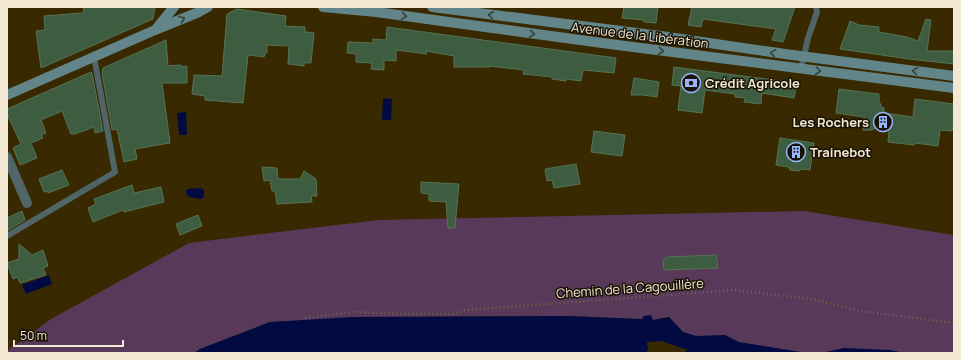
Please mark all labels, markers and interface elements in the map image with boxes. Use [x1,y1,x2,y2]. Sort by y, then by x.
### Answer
one-way arrow [400,11,407,20]
one-way arrow [488,11,494,20]
one-way arrow [178,16,186,24]
street label: Avenue de la Libération [570,18,710,52]
one-way arrow [529,29,535,38]
one-way arrow [658,46,664,55]
one-way arrow [769,49,776,58]
one-way arrow [815,66,821,75]
one-way arrow [912,67,918,76]
bank icon: Crédit Agricole [680,72,702,94]
place label: Crédit Agricole [705,74,800,92]
building icon: Les Rochers [872,111,894,133]
place label: Les Rochers [793,113,869,131]
building icon: Trainebot [785,141,807,163]
place label: Trainebot [810,143,871,161]
street label: Chemin de la Cagouillère [556,274,705,302]
scale bar [14,322,123,348]
text: 50 m [20,327,47,344]

